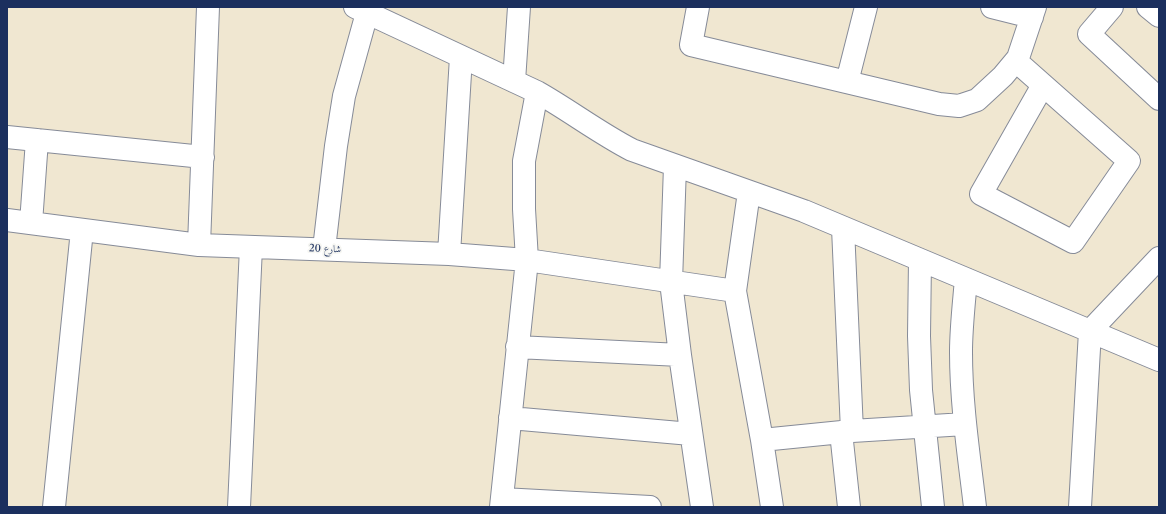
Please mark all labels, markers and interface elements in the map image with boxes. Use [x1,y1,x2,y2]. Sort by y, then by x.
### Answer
street label: شارع 20 [309,242,341,256]

